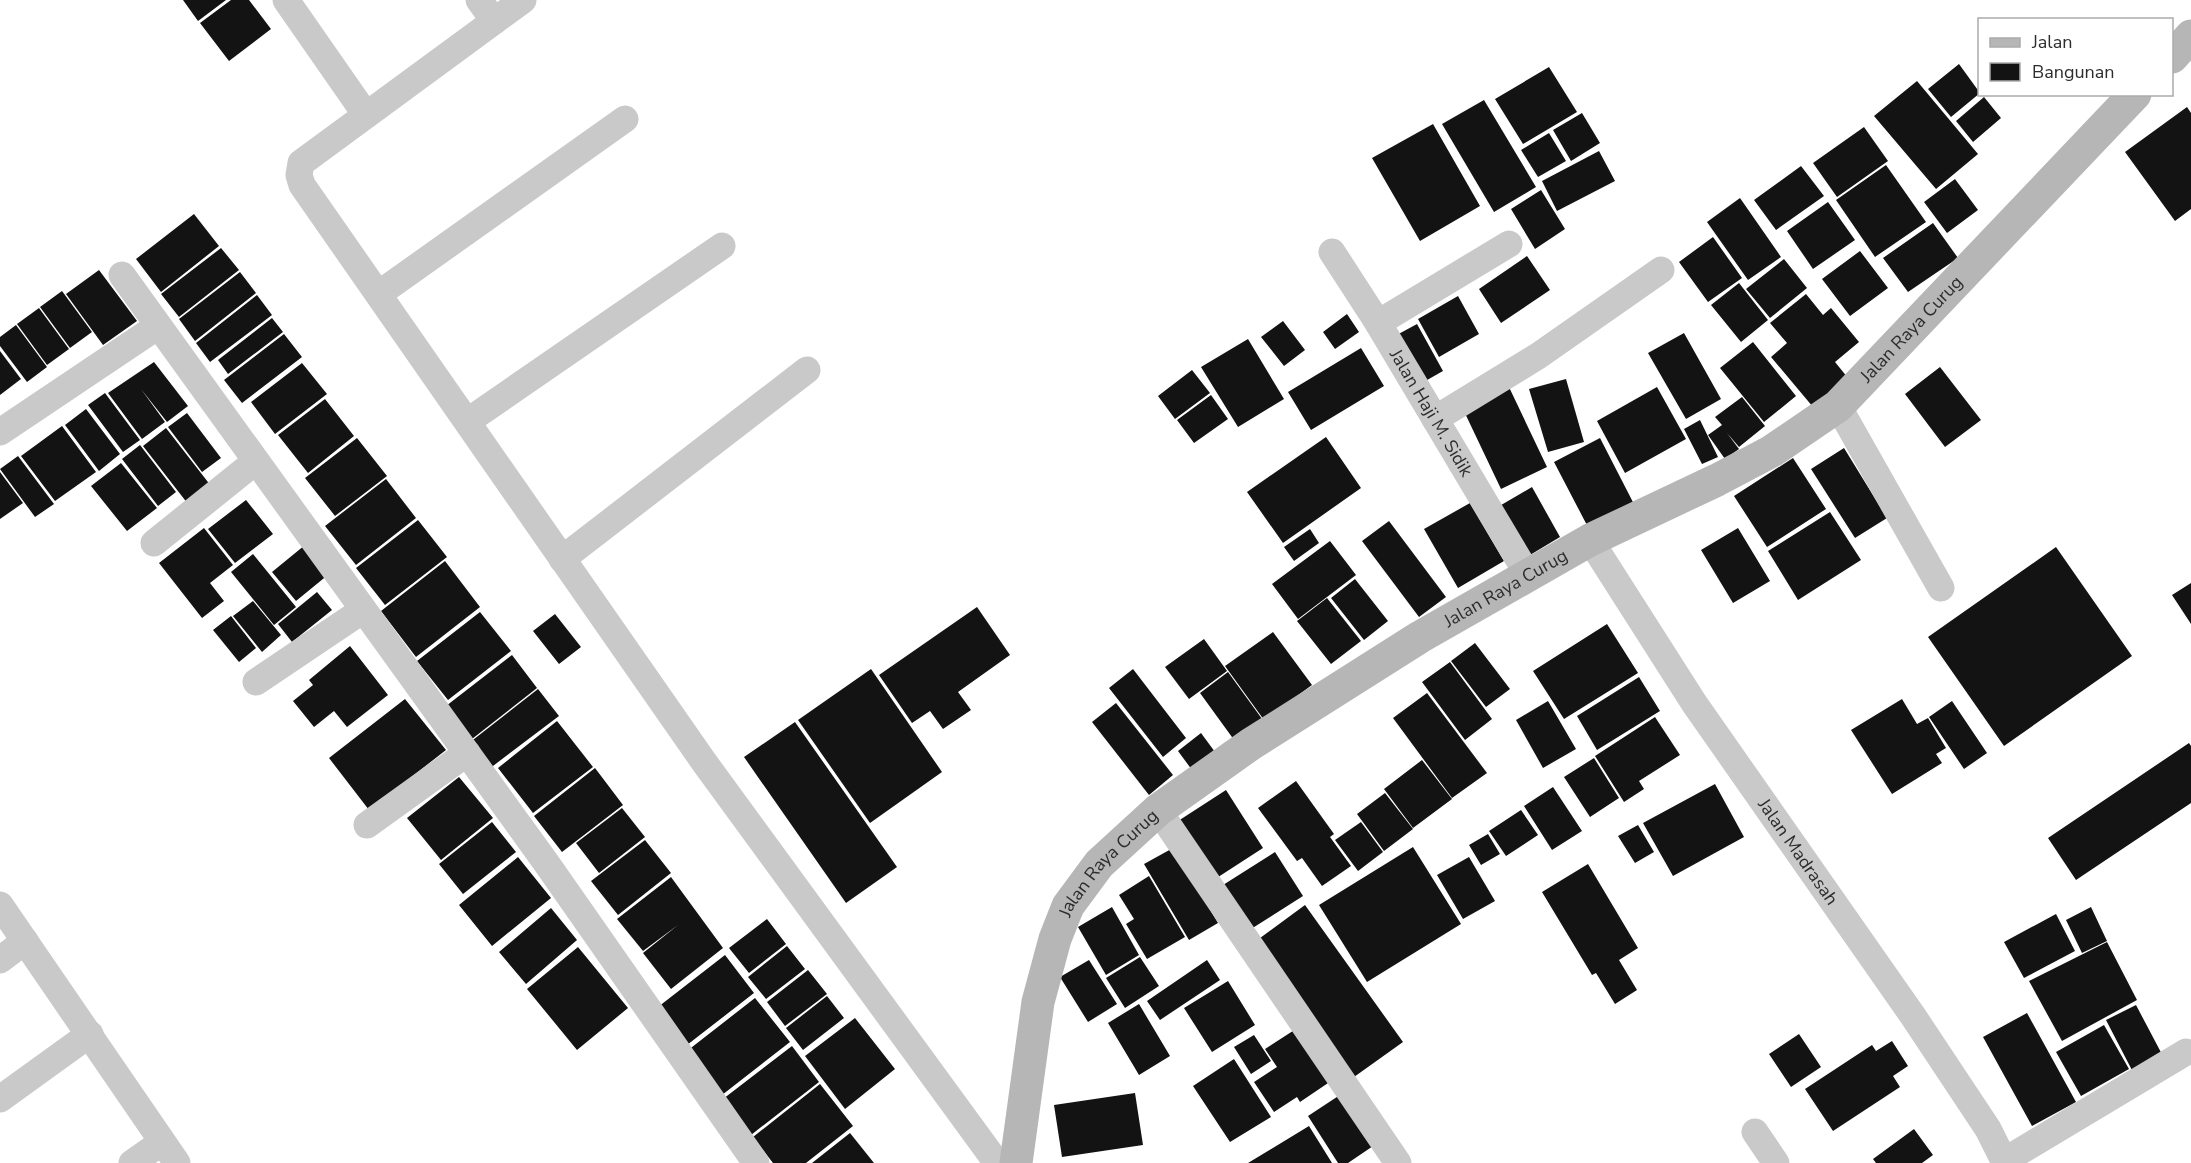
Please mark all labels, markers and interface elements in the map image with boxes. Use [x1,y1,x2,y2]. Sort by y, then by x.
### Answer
legend [1978,18,2173,96]
text: Jalan [2031,30,2072,54]
text: Bangunan [2032,60,2115,84]
street label: Jalan Raya Curug [1854,270,1968,388]
street label: Jalan Haji M. Sidik [1384,344,1479,482]
street label: Jalan Raya Curug [1438,543,1572,634]
street label: Jalan Madrasah [1752,793,1844,910]
street label: Jalan Raya Curug [1053,804,1163,921]

